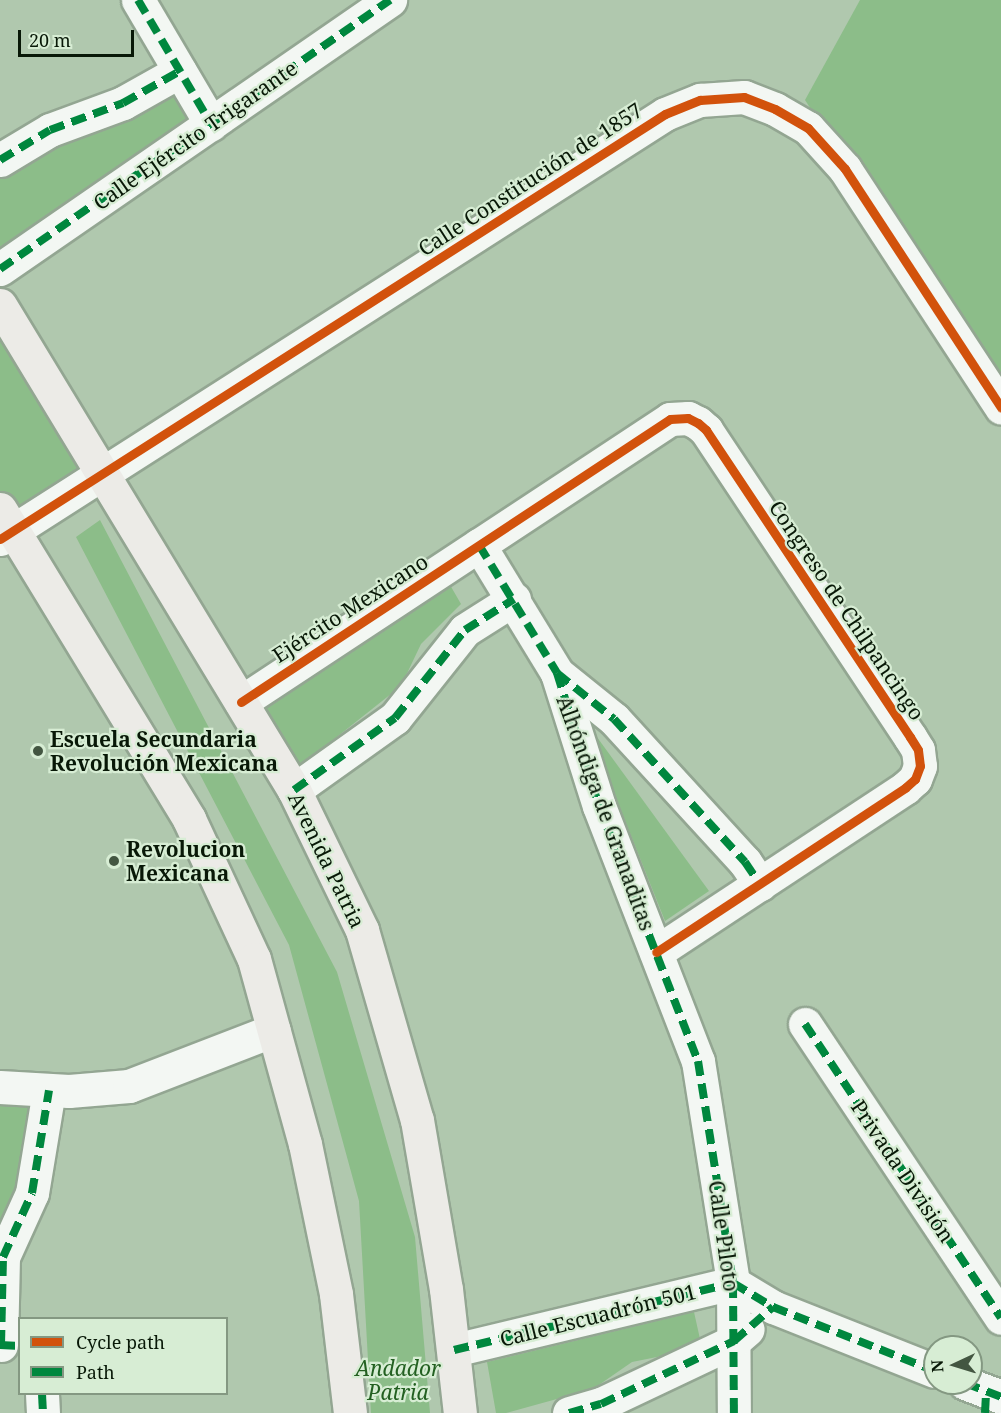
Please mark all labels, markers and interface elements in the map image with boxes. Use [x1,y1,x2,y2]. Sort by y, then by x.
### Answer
scale bar [21,18,136,56]
text: 20 m [29,28,71,52]
street label: Calle Ejército Trigarante [88,55,302,215]
street label: Calle Constitución de 1857 [413,97,647,261]
street label: Congreso de Chilpancingo [764,495,930,725]
street label: Ejército Mexicano [268,548,432,668]
street label: Alhóndiga de Granaditas [552,692,660,934]
place label: Escuela Secundaria Revolución Mexicana [50,726,278,776]
marker: Escuela Secundaria Revolución Mexicana [31,744,45,758]
street label: Avenida Patria [283,788,371,932]
place label: Revolucion Mexicana [126,836,245,886]
marker: Revolucion Mexicana [107,854,121,868]
street label: Privada División [846,1095,960,1247]
street label: Calle Piloto [704,1179,744,1293]
street label: Calle Escuadrón 501 [497,1278,699,1352]
legend [18,1317,228,1395]
text: Cycle path [76,1330,165,1354]
north arrow [923,1335,983,1395]
park label: Andador Patria [355,1355,441,1405]
text: N [926,1359,948,1373]
text: Path [76,1360,115,1384]

